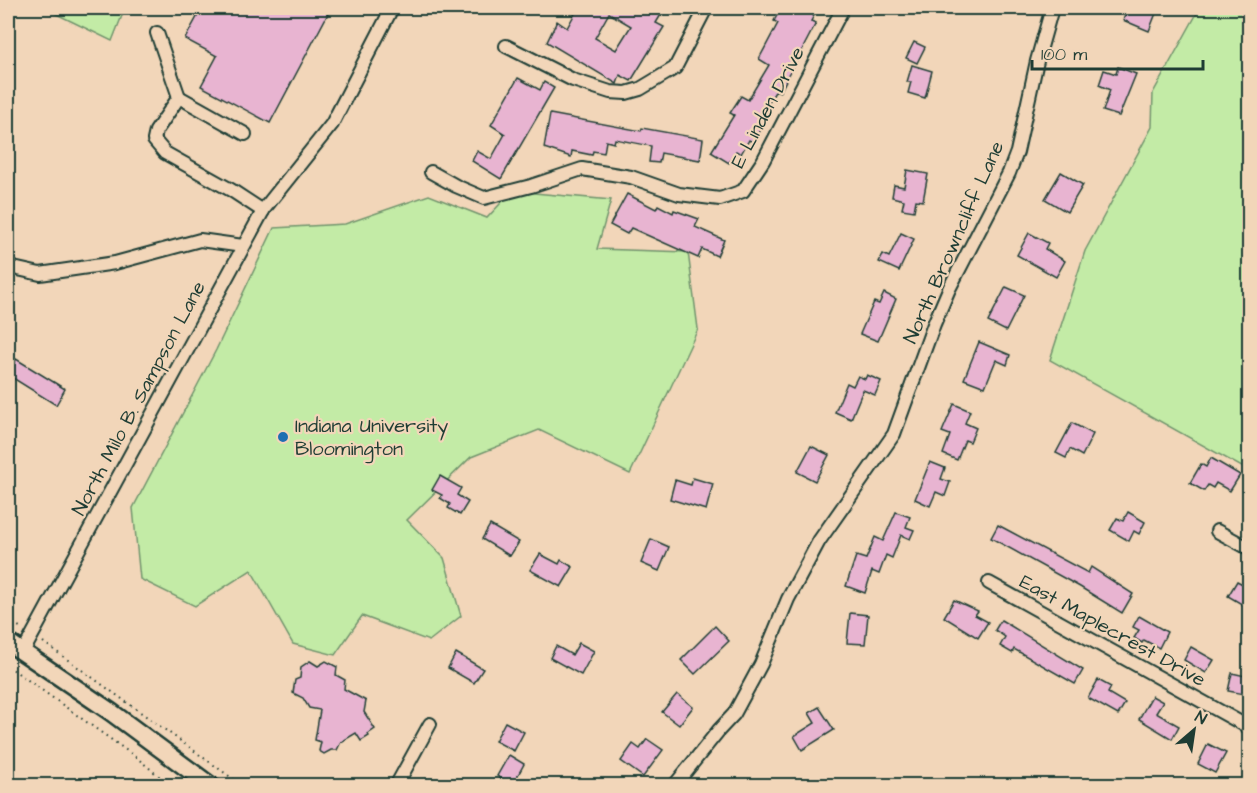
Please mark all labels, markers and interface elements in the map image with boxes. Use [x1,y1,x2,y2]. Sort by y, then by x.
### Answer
scale bar [1032,33,1203,71]
street label: E Linden Drive [724,42,812,173]
text: 100 m [1041,42,1087,67]
street label: North Browncliff Lane [897,137,1011,348]
street label: North Milo B. Sampson Lane [65,276,213,521]
place label: Indiana University Bloomington [295,412,448,464]
marker: Indiana University Bloomington [276,430,290,444]
street label: East Maplecrest Drive [1014,568,1211,694]
north arrow [1164,700,1224,760]
text: N [1191,706,1211,730]

